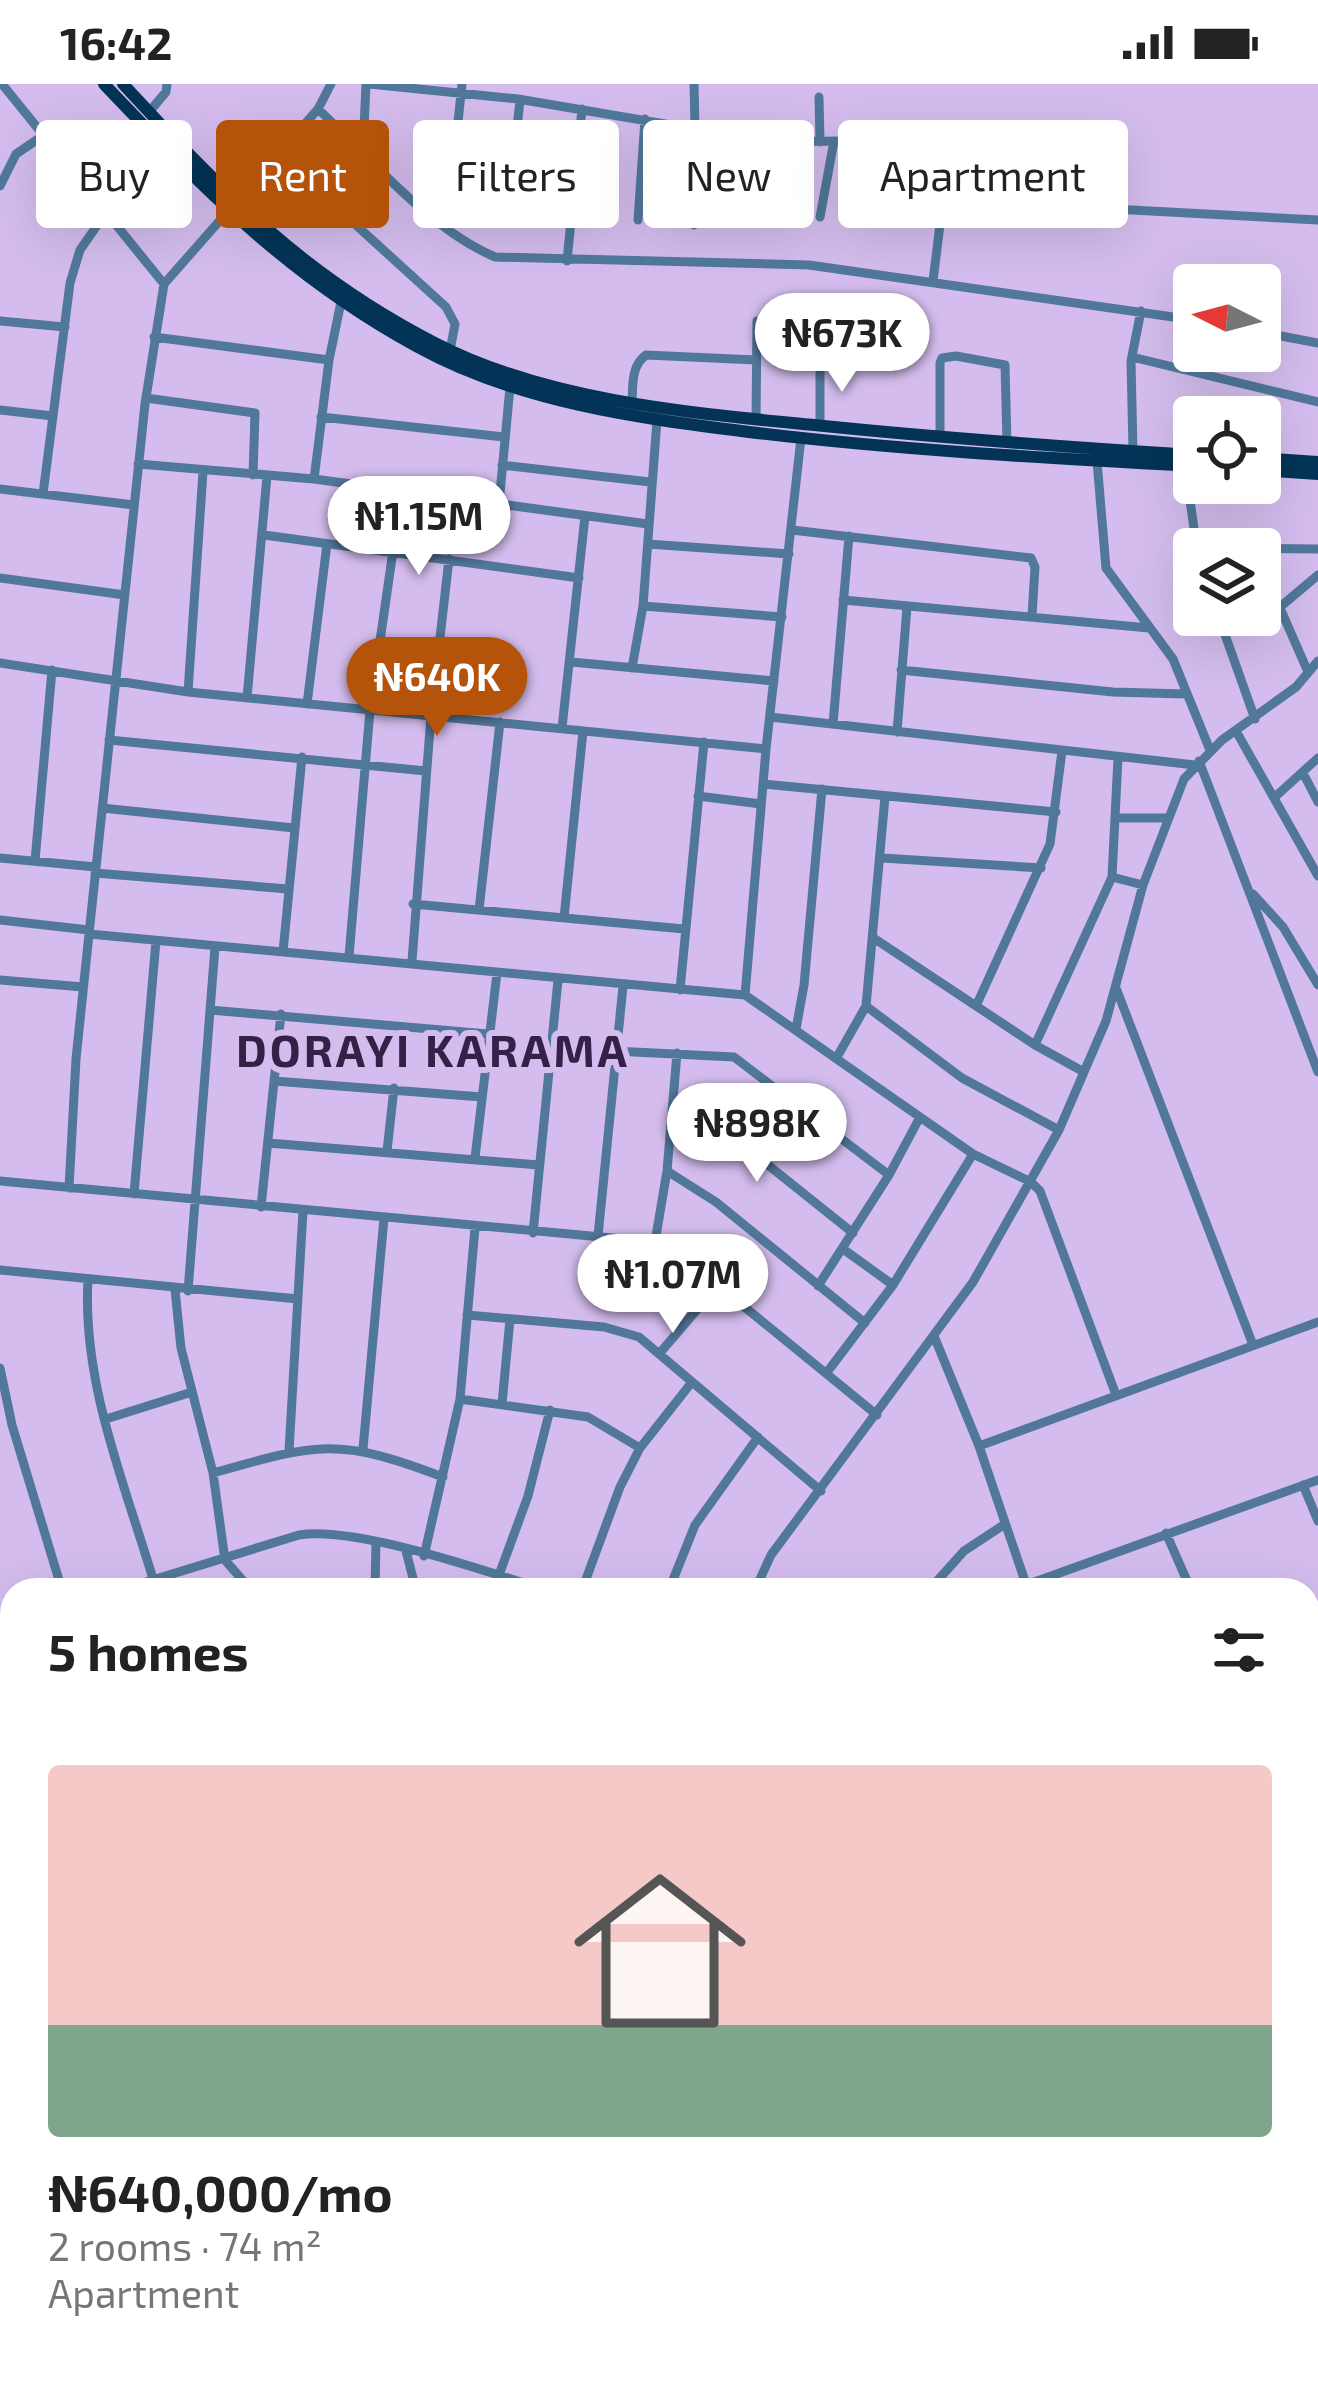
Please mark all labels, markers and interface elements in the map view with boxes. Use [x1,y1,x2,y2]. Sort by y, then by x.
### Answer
text: 16:42 [60,15,172,69]
chip: Buy [36,120,192,228]
chip: Rent [216,120,389,228]
chip: Filters [413,120,619,228]
chip: New [643,120,814,228]
chip: Apartment [838,120,1128,228]
north arrow [1173,264,1281,372]
map controls [1173,264,1281,636]
pin: ₦673K [758,293,926,395]
text: ₦673K [782,308,902,355]
button: locate [1173,396,1281,504]
pin: ₦1.15M [321,476,517,578]
text: ₦1.15M [355,491,483,538]
button: layers [1173,528,1281,636]
pin: ₦640K [353,637,521,739]
text: ₦640K [373,652,501,699]
district label: DORAYI KARAMA [236,1022,630,1076]
pin: ₦898K [673,1083,841,1185]
text: ₦898K [694,1098,820,1145]
pin: ₦1.07M [575,1234,771,1336]
text: ₦1.07M [604,1249,742,1296]
icon: filters [1206,1617,1272,1683]
text: 5 homes [48,1620,249,1681]
icon: home [552,1843,768,2059]
text: ₦640,000/mo [48,2161,393,2222]
text: 2 rooms · 74 m² [48,2222,322,2269]
text: Apartment [48,2269,239,2316]

